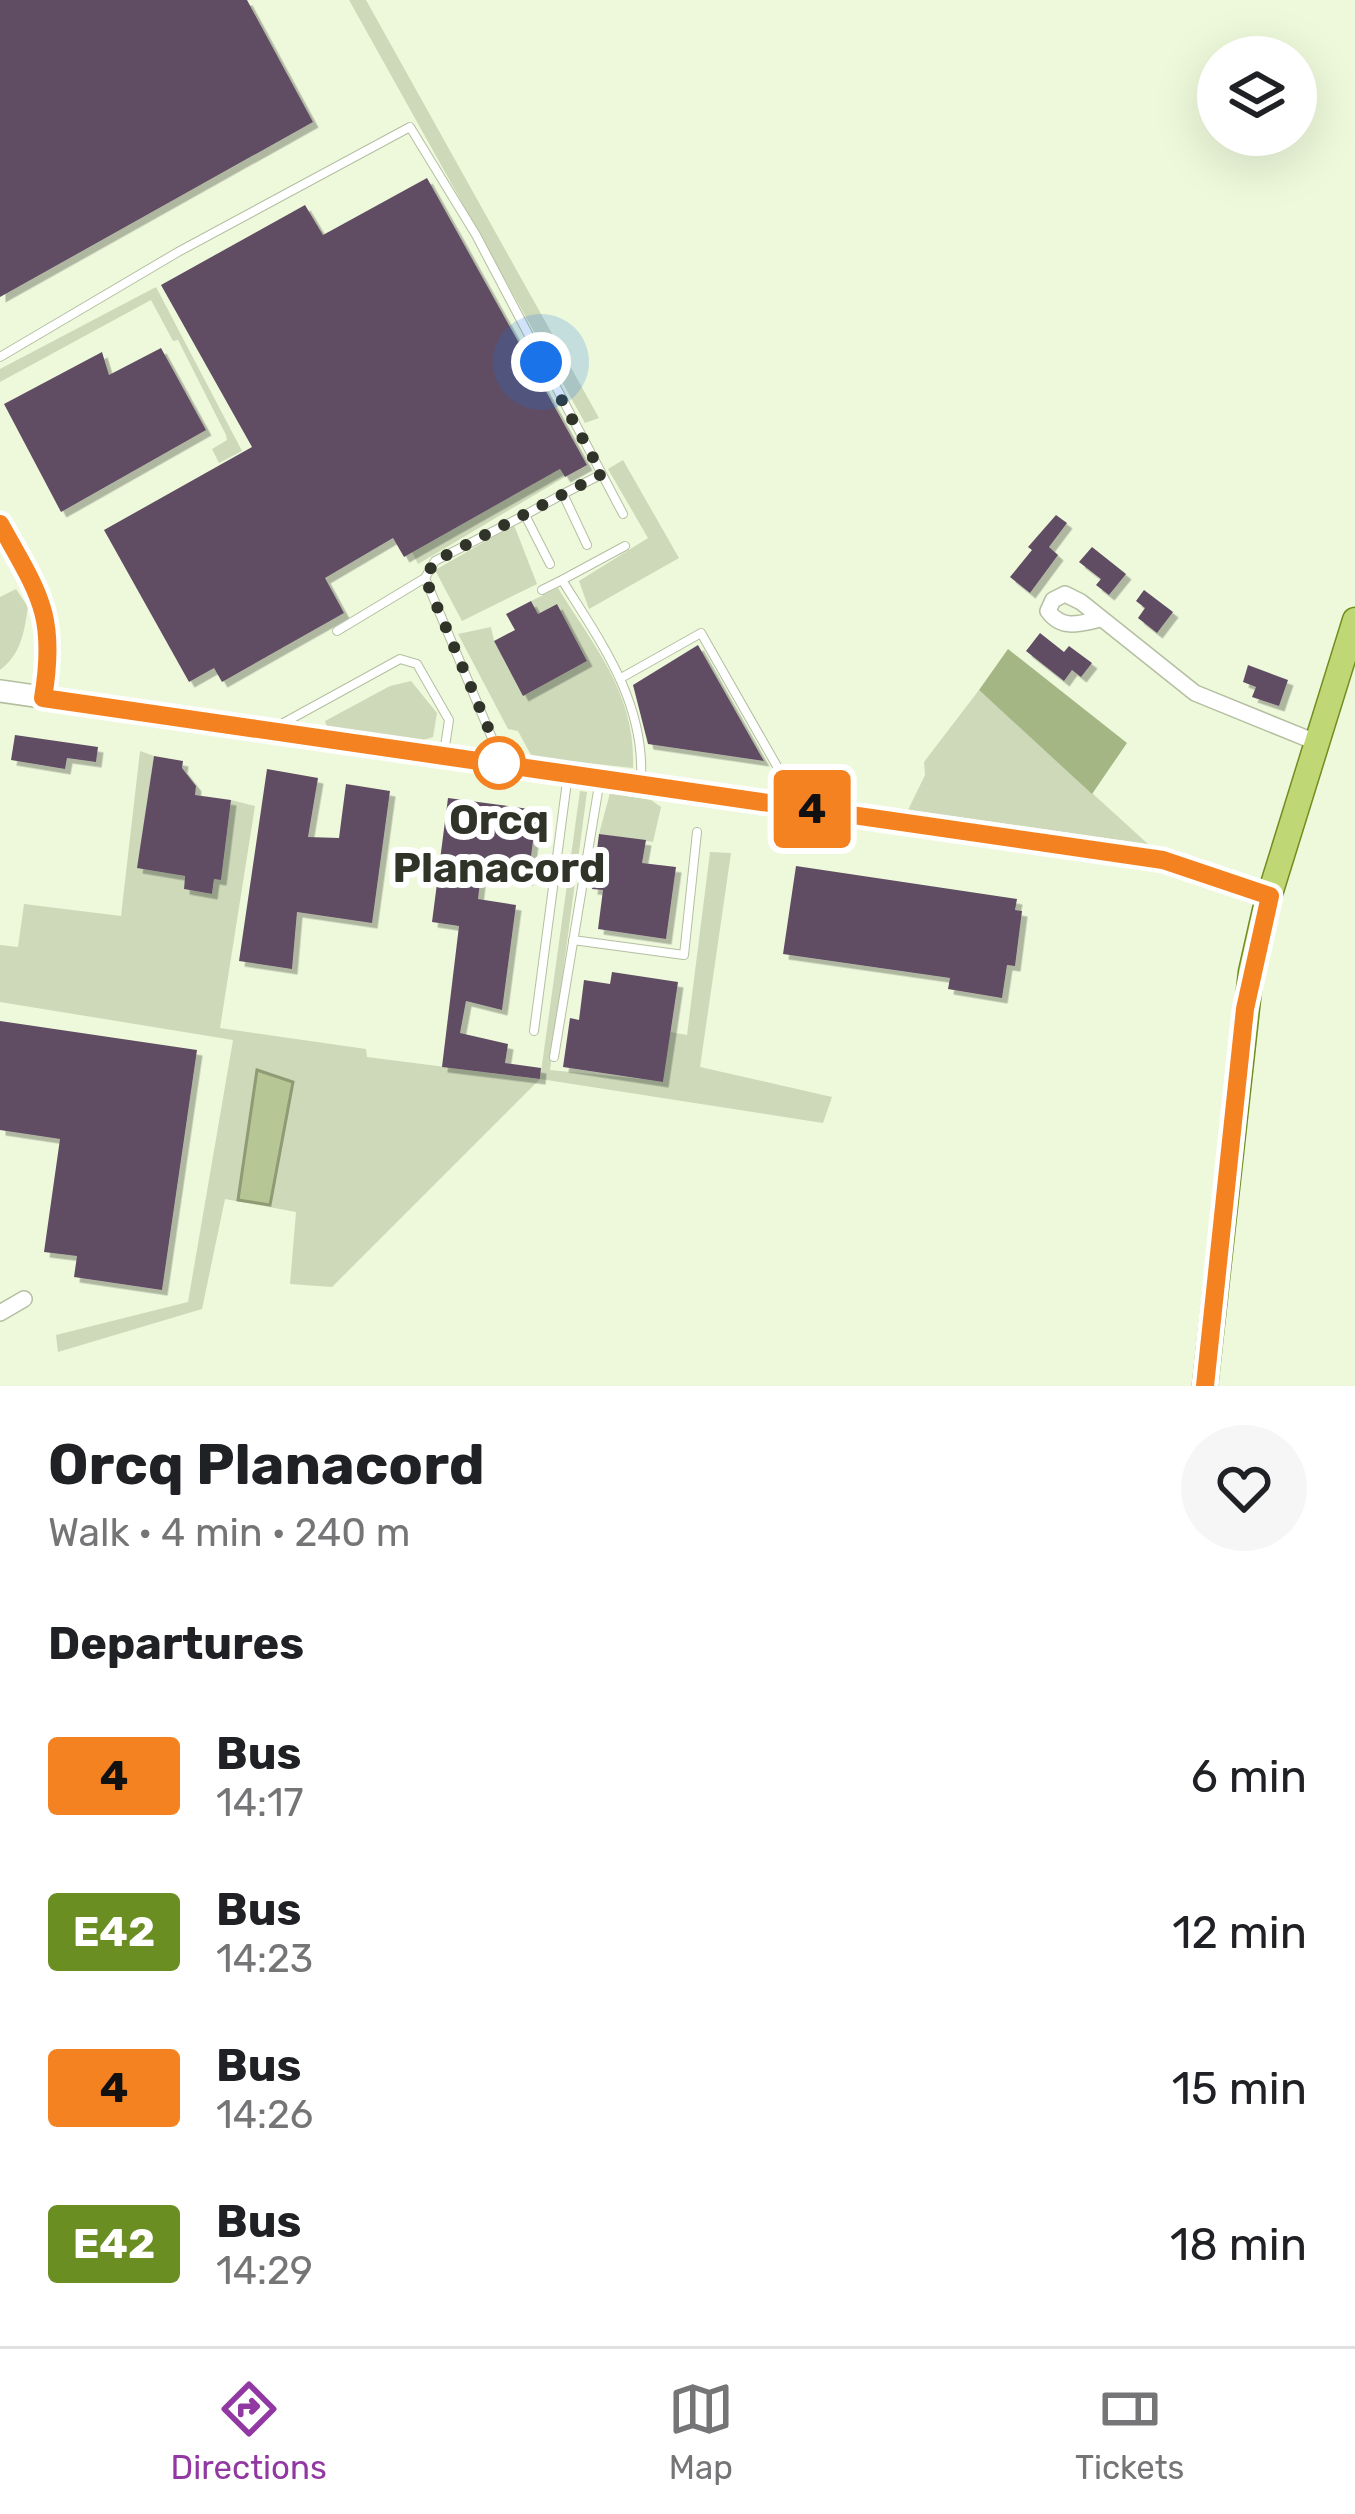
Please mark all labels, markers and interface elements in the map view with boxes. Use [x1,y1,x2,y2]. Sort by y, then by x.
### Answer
map controls [1197,36,1317,156]
button: layers [1197,36,1317,156]
your location [511,332,571,392]
marker: Orcq Planacord [474,738,524,788]
line badge: 4 [773,770,851,848]
text: 4 [798,784,826,834]
place label: Orcq Planacord [393,795,605,893]
button: heart [1181,1425,1307,1551]
text: Orcq Planacord [48,1431,485,1498]
text: Walk · 4 min · 240 m [48,1510,410,1556]
text: Departures [48,1617,304,1670]
text: Bus [216,1727,301,1780]
text: 6 min [1191,1750,1307,1803]
text: 4 [100,1751,128,1801]
text: 14:17 [216,1780,304,1826]
text: Bus [216,1883,301,1936]
text: 12 min [1172,1906,1307,1959]
text: E42 [73,1907,155,1957]
text: 14:23 [216,1936,313,1982]
text: Bus [216,2039,301,2092]
text: 15 min [1172,2062,1307,2115]
text: 4 [100,2063,128,2113]
text: 14:26 [216,2092,313,2138]
text: Bus [216,2195,301,2248]
text: 18 min [1170,2218,1307,2271]
text: E42 [73,2219,155,2269]
text: 14:29 [216,2248,313,2294]
tab: Directions [171,2376,327,2487]
tab: Map [668,2376,734,2487]
tab: Tickets [1075,2376,1184,2487]

